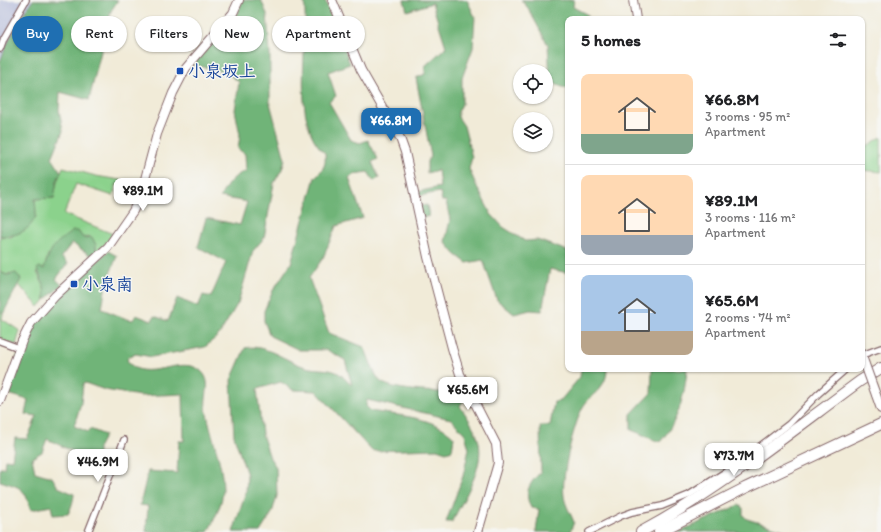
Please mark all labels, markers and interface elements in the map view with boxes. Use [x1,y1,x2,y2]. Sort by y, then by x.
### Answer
chip: Buy [12,16,63,52]
chip: Rent [71,16,127,52]
chip: Filters [135,16,202,52]
chip: New [210,16,264,52]
chip: Apartment [272,16,365,52]
icon: filters [827,29,849,51]
text: 5 homes [581,30,641,50]
place label: 小泉坂上 [188,61,256,81]
map controls [513,64,553,152]
button: locate [513,64,553,104]
marker: 小泉坂上 [175,66,185,76]
text: ¥66.8M [705,89,759,109]
icon: home [613,90,661,138]
pin: ¥66.8M [358,108,424,142]
text: 3 rooms · 95 m² [705,109,790,124]
button: layers [513,112,553,152]
text: ¥66.8M [370,113,412,128]
text: Apartment [705,124,766,139]
pin: ¥89.1M [110,178,176,212]
text: ¥89.1M [123,183,163,198]
text: ¥89.1M [705,190,758,210]
icon: home [613,191,661,239]
text: 3 rooms · 116 m² [705,210,796,225]
text: Apartment [705,225,766,240]
place label: 小泉南 [82,274,133,294]
marker: 小泉南 [69,279,79,289]
text: ¥65.6M [705,290,759,310]
icon: home [613,291,661,339]
text: 2 rooms · 74 m² [705,310,791,325]
text: Apartment [705,325,766,340]
pin: ¥65.6M [435,377,501,411]
text: ¥65.6M [447,382,489,397]
pin: ¥73.7M [701,443,767,477]
text: ¥73.7M [714,448,754,463]
pin: ¥46.9M [65,449,131,483]
text: ¥46.9M [77,454,119,469]

